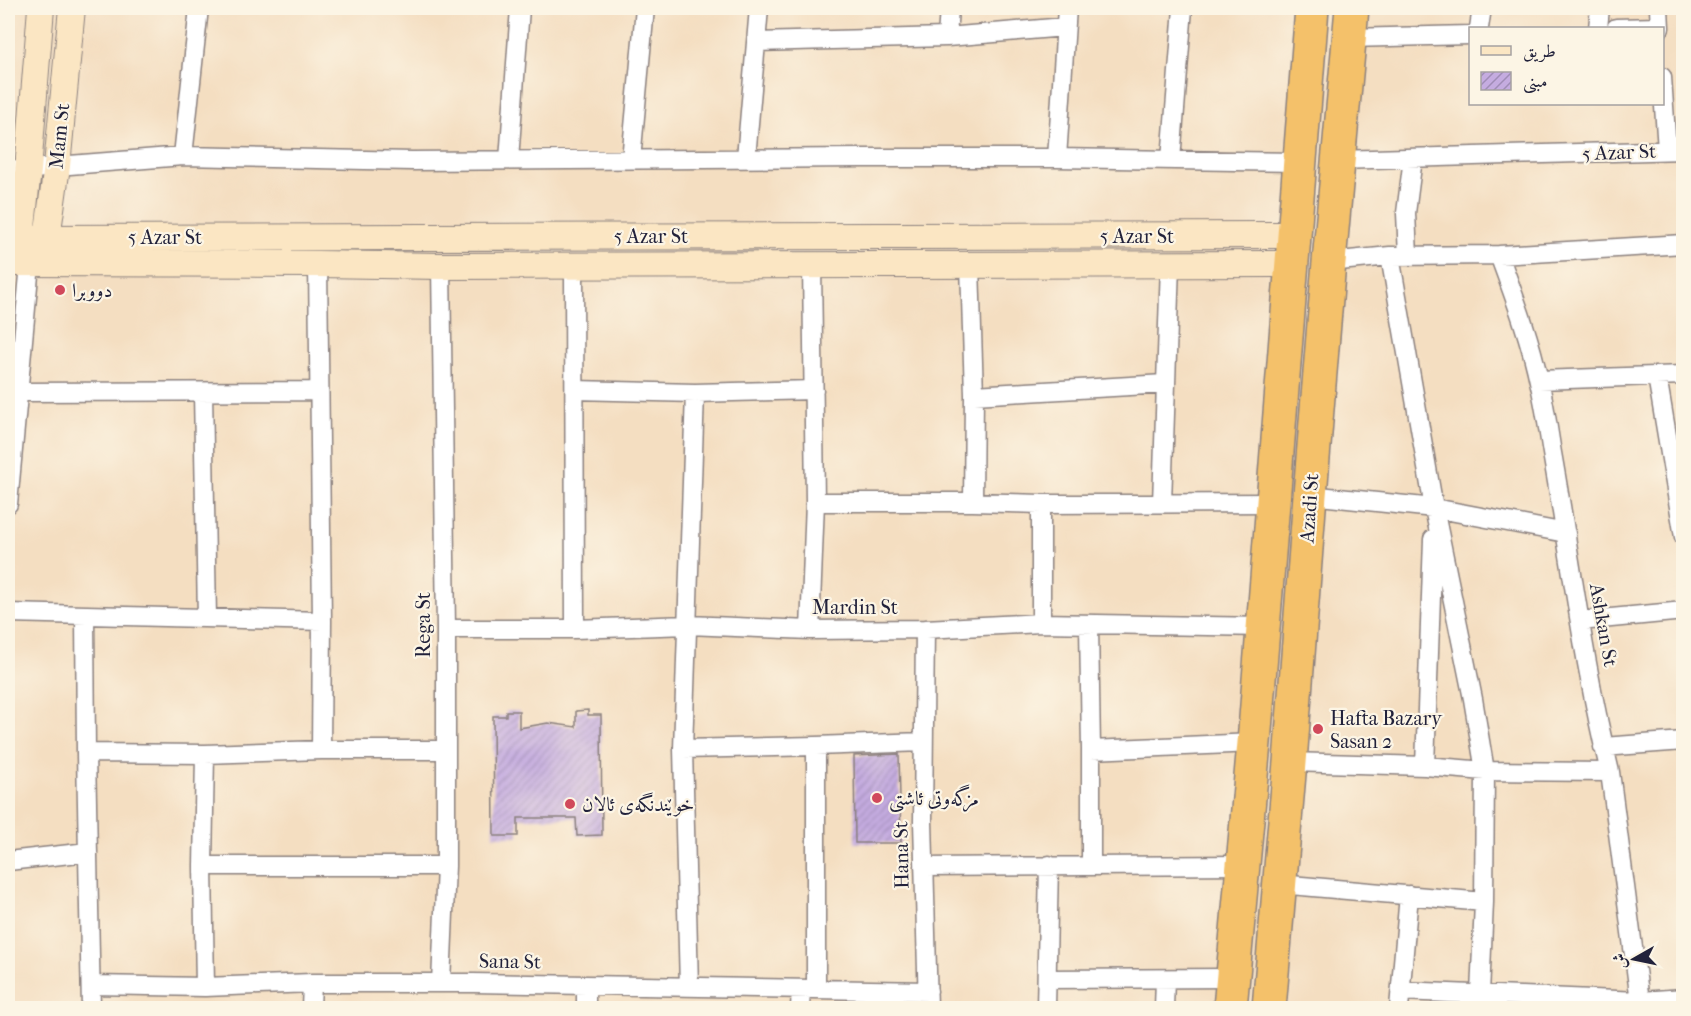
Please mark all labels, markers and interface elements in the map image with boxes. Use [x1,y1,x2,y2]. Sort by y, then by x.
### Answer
legend [1469,27,1664,105]
text: طريق [1523,41,1556,63]
text: مبنى [1523,71,1548,94]
street label: Mam St [45,102,74,170]
street label: 5 Azar St [1582,140,1657,165]
street label: 5 Azar St [614,225,688,248]
street label: 5 Azar St [1100,225,1174,248]
street label: 5 Azar St [128,226,202,249]
place label: دووبرا [72,279,113,302]
marker: دووبرا [53,283,67,297]
street label: Azadi St [1296,473,1323,545]
street label: Ashkan St [1585,581,1622,669]
street label: Rega St [412,592,435,658]
street label: Mardin St [812,596,898,619]
place label: Hafta Bazary Sasan 2 [1330,707,1443,753]
marker: Hafta Bazary Sasan 2 [1311,722,1325,736]
place label: مزگەوتی ئاشتی [889,784,979,813]
marker: مزگەوتی ئاشتی [870,791,884,805]
place label: خوێندنگەی ئالان [582,792,694,817]
marker: خوێندنگەی ئالان [563,797,577,811]
street label: Hana St [889,821,914,889]
north arrow [1604,929,1664,989]
street label: Sana St [479,949,541,974]
text: ش [1609,952,1630,971]

